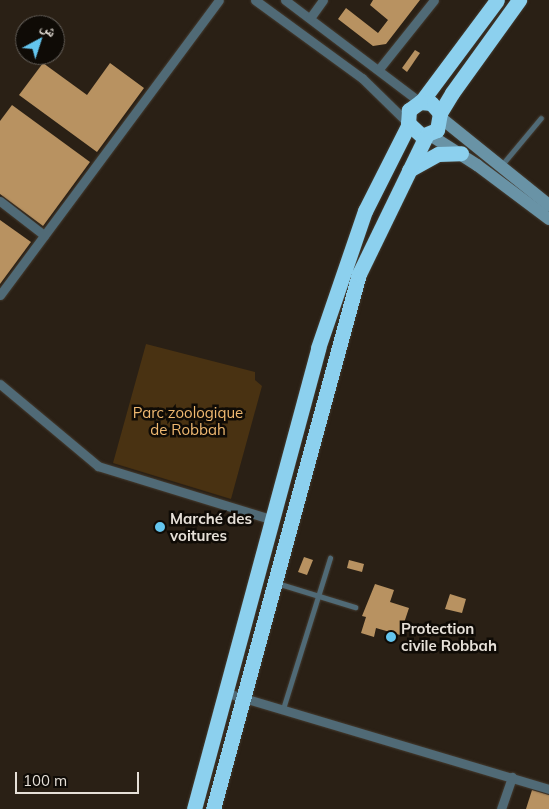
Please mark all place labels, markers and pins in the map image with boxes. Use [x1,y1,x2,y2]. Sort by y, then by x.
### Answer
place label: Marché des voitures [170,509,252,544]
marker: Marché des voitures [154,521,166,533]
place label: Protection civile Robbah [401,619,497,654]
marker: Protection civile Robbah [385,631,397,643]

